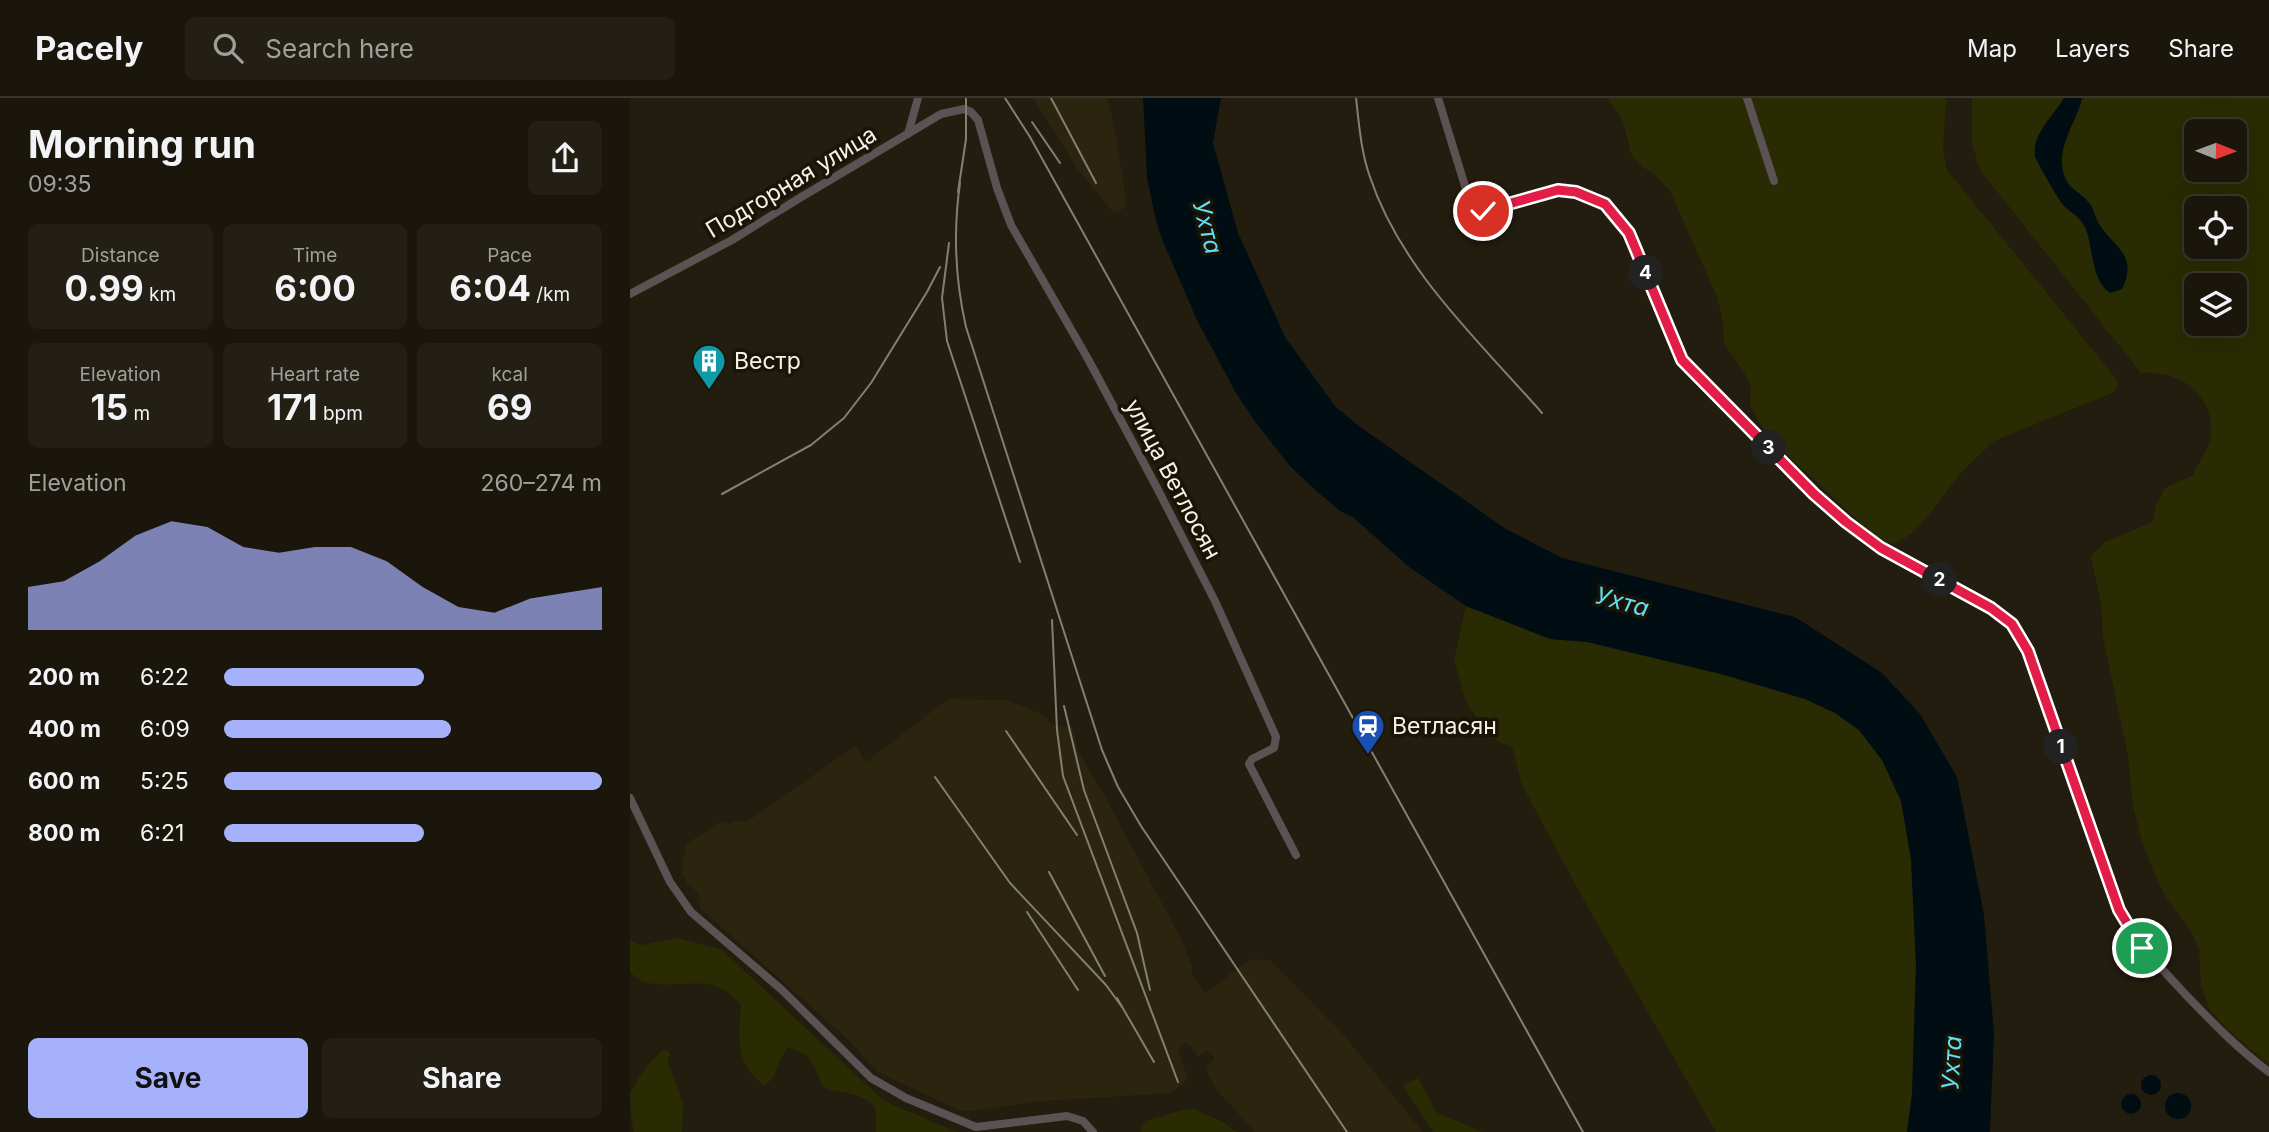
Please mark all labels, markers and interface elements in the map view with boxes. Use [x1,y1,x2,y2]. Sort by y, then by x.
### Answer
search box [185,17,675,80]
text: Pacely [35,28,143,68]
icon: search [209,29,247,67]
text: Search here [265,33,414,64]
text: Map [1967,34,2017,63]
text: Layers [2055,34,2130,63]
text: Share [2168,34,2234,63]
north arrow [2184,119,2247,182]
map controls [2184,119,2247,336]
street label: Подгорная улица [701,120,881,244]
text: Morning run [28,121,256,167]
button: share [528,121,602,195]
text: 09:35 [28,170,92,198]
pin [1453,181,1513,241]
icon: check [1464,192,1502,230]
button: locate [2184,196,2247,259]
water label: Ухта [1186,197,1229,257]
text: Distance [81,244,160,267]
text: Time [293,244,337,267]
text: Pace [487,244,532,267]
pin: 4 [1628,256,1664,290]
text: 4 [1639,261,1652,284]
text: 0.99 [64,267,144,309]
text: 6:00 [274,267,356,309]
text: 6:04 [449,267,531,309]
button: layers [2184,273,2247,336]
text: km [144,283,176,306]
text: /km [531,283,570,306]
building icon: Вестр [690,342,728,391]
place label: Вестр [734,347,801,375]
text: Elevation [80,363,161,386]
text: Heart rate [270,363,360,386]
text: kcal [492,363,528,386]
text: 15 [91,386,128,428]
text: 171 [267,386,318,428]
text: 69 [487,386,532,428]
street label: улица Ветлосян [1119,394,1227,564]
text: m [128,402,150,425]
text: bpm [318,402,363,425]
pin: 3 [1752,430,1786,466]
text: 3 [1762,436,1775,459]
text: Elevation [28,469,127,497]
text: 260–274 m [481,469,602,497]
pin: 2 [1922,562,1958,598]
text: 2 [1934,568,1945,591]
water label: Ухта [1592,580,1652,623]
text: 200 m [28,663,100,691]
text: 6:22 [140,663,189,691]
station icon: Ветласян [1349,707,1387,756]
place label: Ветласян [1392,712,1497,740]
text: 400 m [28,715,101,743]
text: 6:09 [140,715,190,743]
pin: 1 [2044,730,2078,764]
text: 1 [2056,735,2065,758]
text: 600 m [28,767,100,795]
text: 5:25 [140,767,189,795]
text: 800 m [28,819,100,847]
text: 6:21 [140,819,184,847]
pin [2112,918,2172,978]
icon: arrive [2123,929,2161,967]
water label: Ухта [1936,1035,1967,1091]
button: Save [28,1038,308,1118]
button: Share [322,1038,602,1118]

